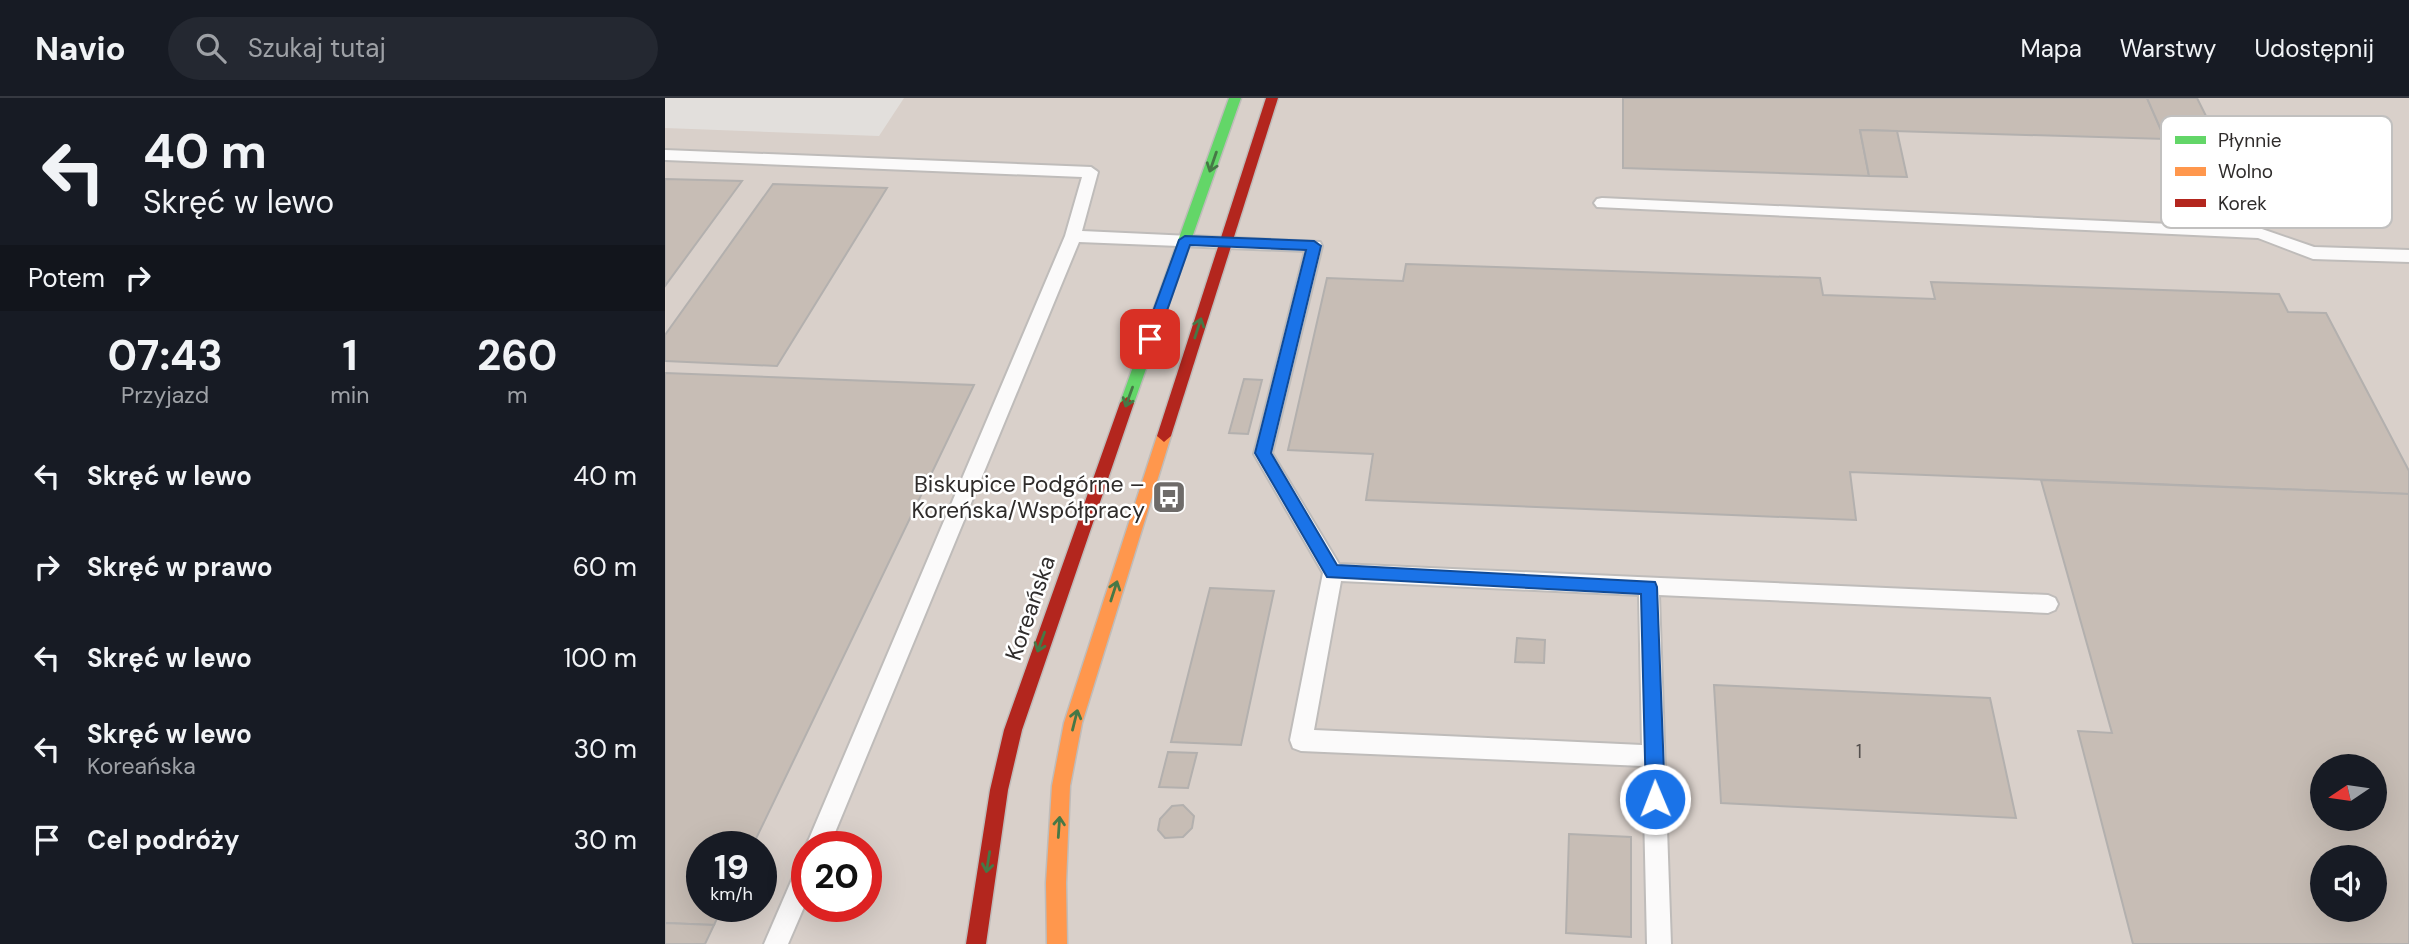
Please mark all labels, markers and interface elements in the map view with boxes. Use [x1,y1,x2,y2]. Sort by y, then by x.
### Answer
search box [168,17,658,80]
text: Navio [35,27,126,70]
icon: search [192,29,230,67]
text: Szukaj tutaj [248,31,386,65]
text: Mapa [2020,33,2082,64]
text: Warstwy [2120,33,2216,64]
text: Udostępnij [2254,33,2374,64]
legend [2161,116,2392,228]
text: 40 m [143,119,267,183]
icon: left [28,126,119,217]
text: Płynnie [2218,128,2282,153]
one-way arrow [1205,151,1218,173]
text: Wolno [2218,159,2273,184]
text: Skręć w lewo [143,181,334,223]
text: Korek [2218,191,2267,216]
icon: right [119,259,157,297]
text: Potem [28,261,105,295]
pin [1120,309,1180,369]
one-way arrow [1192,317,1205,339]
icon: arrive [1131,320,1169,358]
text: 07:43 [108,328,223,383]
text: 1 [342,328,358,383]
text: 260 [477,328,557,383]
text: Przyjazd [121,380,209,410]
text: min [330,380,369,410]
text: m [507,380,527,410]
one-way arrow [1122,386,1135,408]
icon: left [28,457,66,495]
text: Skręć w lewo [87,459,252,493]
text: 40 m [573,459,637,493]
place label: Biskupice Podgórne – Koreńska/Współpracy [912,469,1145,525]
bus stop icon: Biskupice Podgórne – Koreńska/Współpracy [1150,478,1188,516]
icon: right [28,548,66,586]
text: Skręć w prawo [87,550,273,584]
text: 60 m [573,550,637,584]
street label: Koreańska [998,552,1062,664]
one-way arrow [1108,580,1121,602]
one-way arrow [1034,631,1047,652]
icon: left [28,639,66,677]
text: Skręć w lewo [87,641,252,675]
text: 100 m [563,641,637,675]
one-way arrow [1069,710,1082,732]
text: Skręć w lewo [87,717,252,751]
icon: left [28,730,66,768]
text: 30 m [574,732,637,766]
house number: 1 [1856,739,1862,764]
text: Koreańska [87,751,196,781]
north arrow [2310,754,2387,831]
map controls [2310,754,2387,922]
position arrow [1618,762,1692,836]
one-way arrow [1052,816,1065,839]
icon: arrive [28,821,66,859]
text: Cel podróży [87,823,240,857]
text: 30 m [574,823,637,857]
speed limit sign: 20 [791,831,882,922]
text: 19 [714,844,749,890]
button: sound [2310,845,2387,922]
one-way arrow [981,851,994,873]
text: km/h [710,882,753,906]

